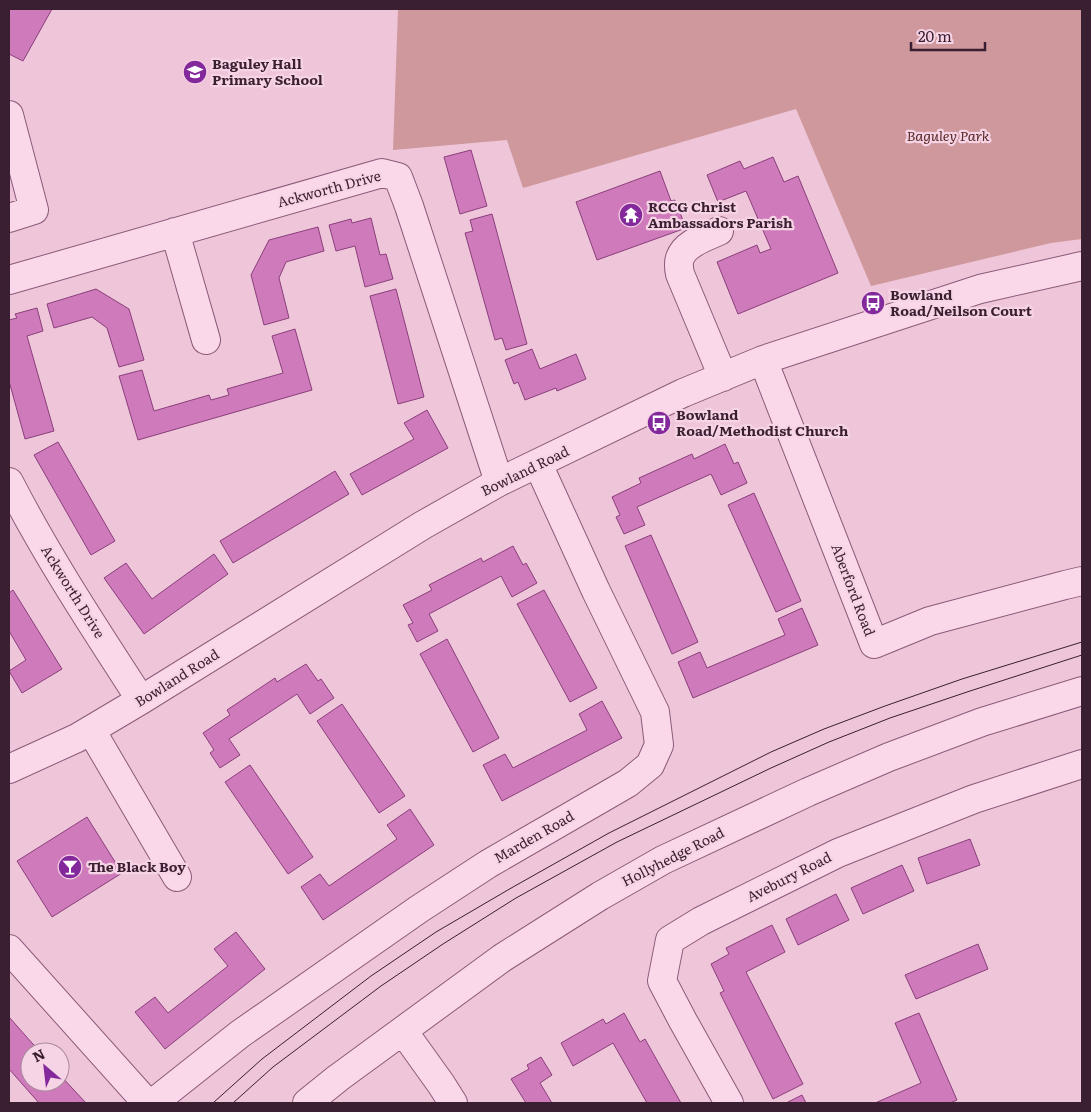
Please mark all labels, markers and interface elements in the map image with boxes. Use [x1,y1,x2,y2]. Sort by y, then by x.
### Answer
scale bar [911,20,985,52]
text: 20 m [918,24,952,47]
place label: Baguley Hall Primary School [212,53,323,89]
school or university icon: Baguley Hall Primary School [182,59,208,85]
park label: Baguley Park [907,125,990,145]
street label: Ackworth Drive [275,165,383,211]
place label: RCCG Christ Ambassadors Parish [648,196,793,232]
temple icon: RCCG Christ Ambassadors Parish [618,202,644,228]
place label: Bowland Road/Neilson Court [890,284,1033,320]
bus stop icon: Bowland Road/Neilson Court [860,290,886,316]
place label: Bowland Road/Methodist Church [676,404,849,440]
bus stop icon: Bowland Road/Methodist Church [646,410,672,436]
street label: Bowland Road [477,440,572,500]
street label: Ackworth Drive [37,541,111,642]
street label: Aberford Road [827,541,881,639]
street label: Bowland Road [131,643,223,711]
street label: Marden Road [490,805,578,867]
street label: Hollyhedge Road [618,821,728,891]
street label: Avebury Road [743,846,835,906]
bar icon: The Black Boy [57,854,83,880]
place label: The Black Boy [88,856,186,876]
north arrow [20,1042,70,1092]
text: N [29,1043,49,1066]

